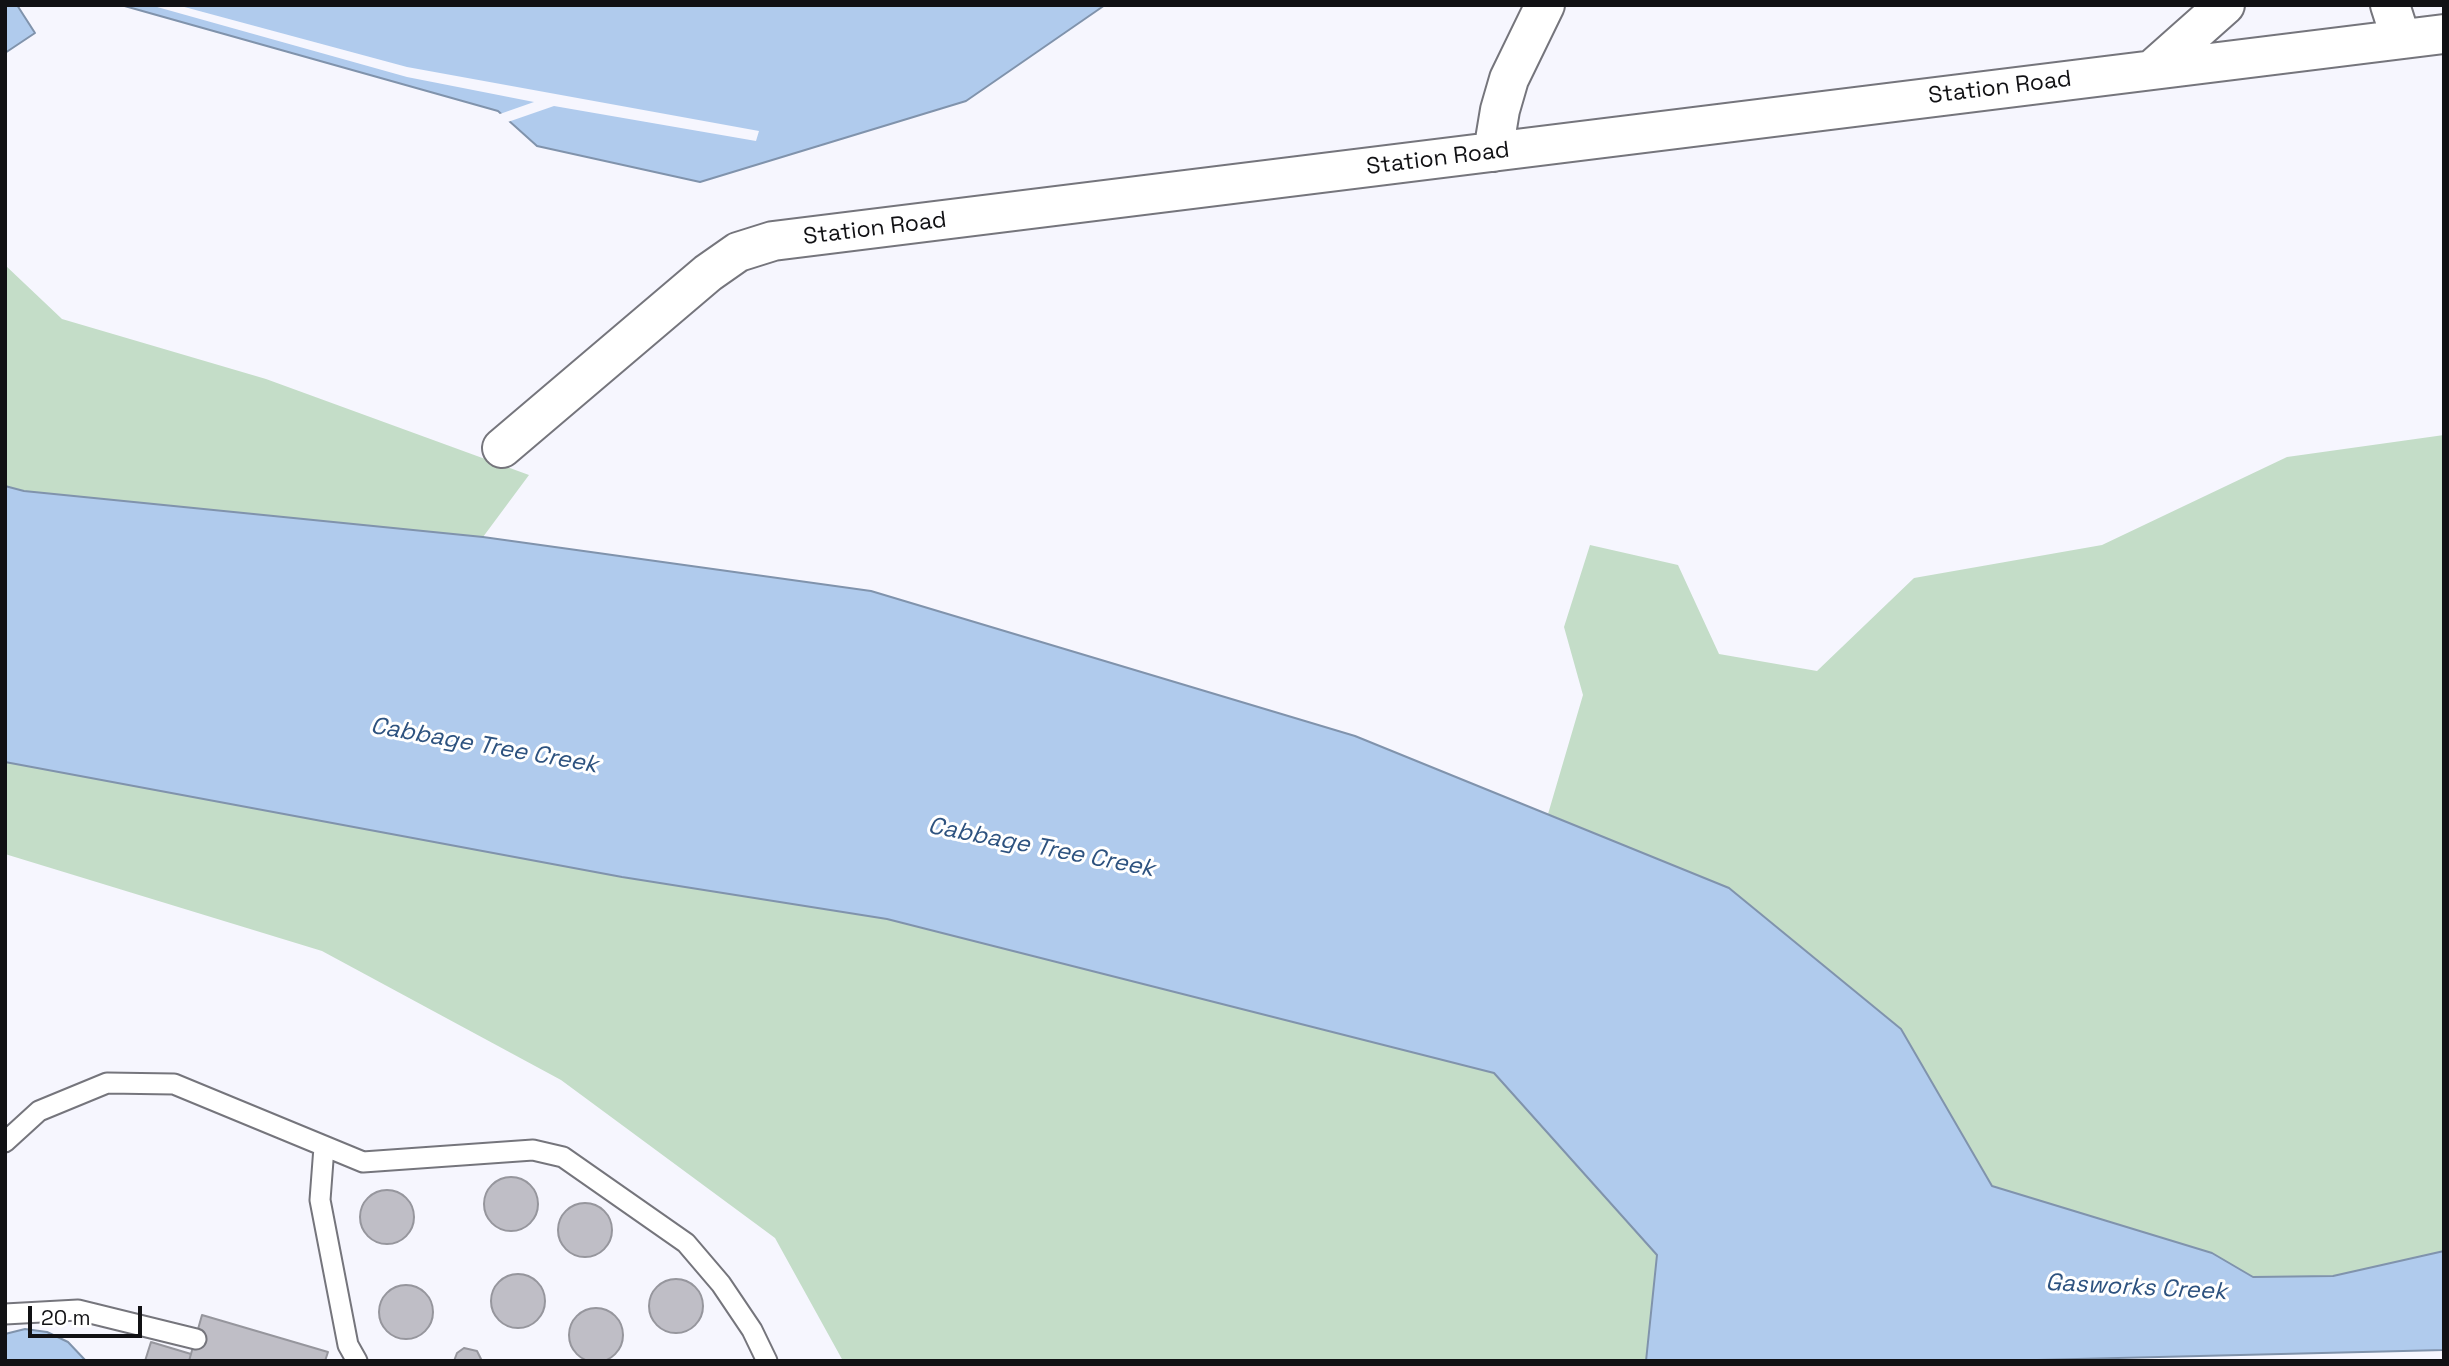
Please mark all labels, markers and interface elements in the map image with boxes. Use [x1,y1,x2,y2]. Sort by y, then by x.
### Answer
street label: Station Road [1927,66,2073,110]
street label: Station Road [1365,137,1511,181]
street label: Station Road [802,207,948,251]
water label: Cabbage Tree Creek [368,712,600,780]
water label: Cabbage Tree Creek [925,812,1157,884]
water label: Gasworks Creek [2045,1269,2227,1307]
scale bar [32,1292,145,1336]
text: 20 m [41,1304,91,1331]

